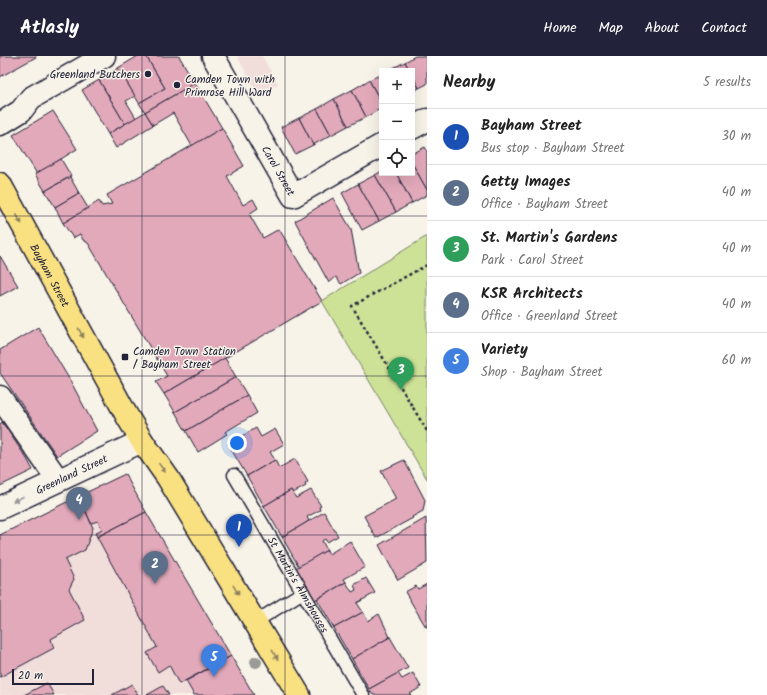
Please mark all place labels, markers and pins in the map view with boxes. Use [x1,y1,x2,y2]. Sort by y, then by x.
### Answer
place label: Greenland Butchers [50,66,140,84]
marker: Greenland Butchers [143,69,153,79]
place label: Camden Town with Primrose Hill Ward [185,71,275,102]
marker: Camden Town with Primrose Hill Ward [172,80,182,90]
place label: Camden Town Station / Bayham Street [133,343,236,374]
marker: Camden Town Station / Bayham Street [120,352,130,362]
pin: 3 [388,357,414,390]
pin: 4 [66,487,92,520]
pin: 1 [226,514,252,547]
pin: 2 [142,551,168,584]
pin: 5 [201,644,227,677]

